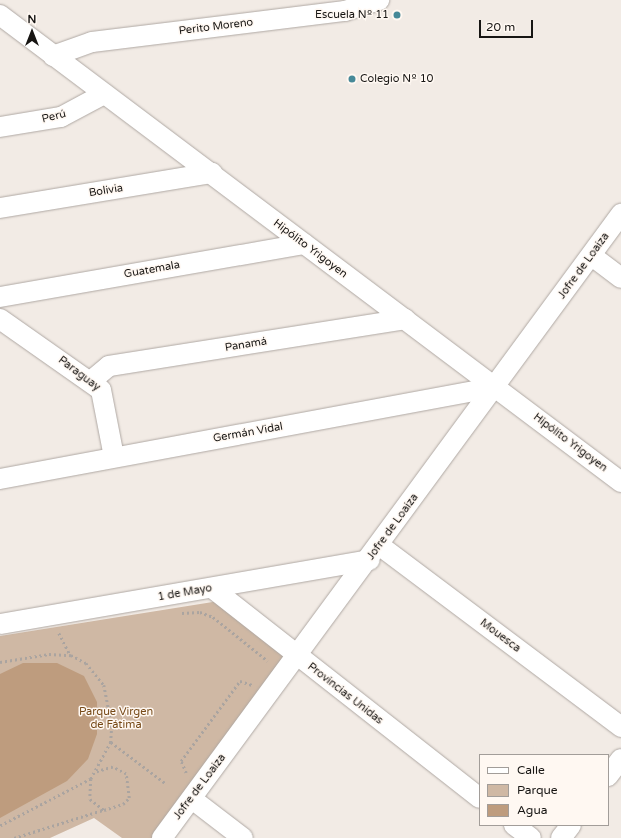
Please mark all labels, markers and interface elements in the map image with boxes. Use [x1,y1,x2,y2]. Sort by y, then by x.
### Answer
place label: Escuela Nº 11 [315,8,389,22]
marker: Escuela Nº 11 [392,10,402,20]
north arrow [12,12,52,52]
scale bar [481,12,535,38]
text: N [28,13,36,26]
street label: Perito Moreno [178,16,254,38]
text: 20 m [486,20,515,34]
place label: Colegio Nº 10 [360,72,434,86]
marker: Colegio Nº 10 [347,74,357,84]
street label: Perú [41,108,67,126]
street label: Bolivia [88,182,124,200]
street label: Hipólito Yrigoyen [270,217,350,281]
street label: Jofre de Loaiza [556,230,612,302]
street label: Guatemala [123,259,181,281]
street label: Panamá [224,335,268,355]
street label: Paraguay [55,354,103,394]
street label: Hipólito Yrigoyen [530,411,610,475]
street label: Germán Vidal [212,420,284,446]
street label: Jofre de Loaiza [365,491,421,563]
street label: 1 de Mayo [157,582,213,604]
street label: Mouesca [477,616,523,656]
street label: Provincias Unidas [305,660,385,728]
park label: Parque Virgen de Fátima [79,706,153,732]
street label: Jofre de Loaiza [171,752,229,822]
legend [479,754,609,826]
text: Calle [517,763,545,777]
text: Parque [517,783,558,797]
text: Agua [517,803,547,817]

